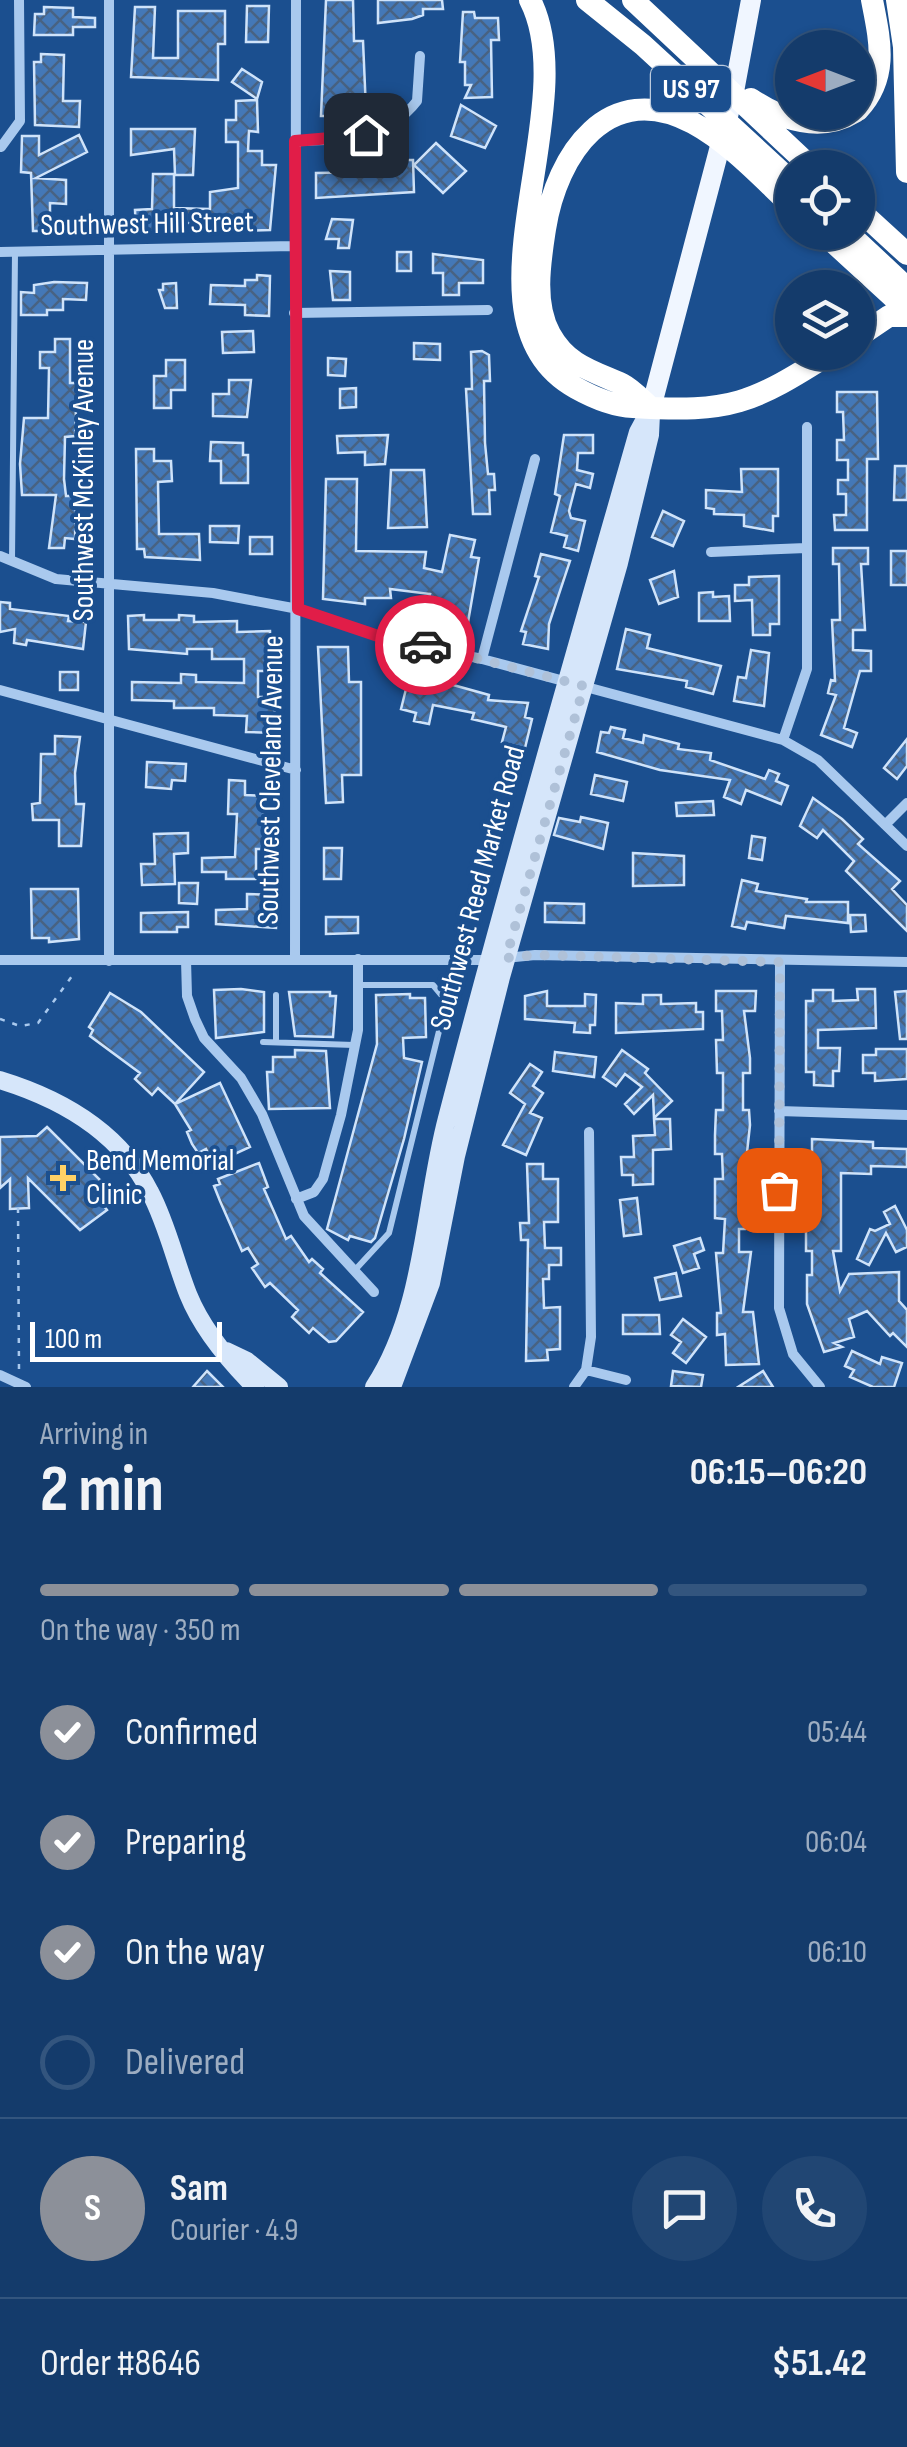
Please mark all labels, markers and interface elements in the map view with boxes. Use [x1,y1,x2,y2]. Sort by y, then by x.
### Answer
north arrow [775,30,875,130]
map controls [775,30,875,370]
road number: US 97 [651,66,731,112]
pin [324,93,409,178]
icon: home [339,108,394,163]
button: locate [775,150,875,250]
street label: Southwest Hill Street [40,204,254,244]
button: layers [775,270,875,370]
street label: Southwest McKinley Avenue [66,339,102,621]
courier [375,595,475,695]
icon: car [398,618,453,673]
street label: Southwest Cleveland Avenue [250,635,292,925]
street label: Southwest Reed Market Road [423,742,533,1034]
place label: Bend Memorial Clinic [86,1143,234,1213]
pin [737,1148,822,1233]
icon: bag [752,1163,807,1218]
marker: Bend Memorial Clinic [50,1165,76,1191]
scale bar [30,1317,222,1362]
text: 100 m [45,1323,102,1356]
text: Arriving in [40,1415,148,1454]
text: 06:15–06:20 [690,1450,867,1495]
text: 2 min [40,1452,164,1530]
text: On the way · 350 m [40,1611,240,1650]
icon: check [40,1705,95,1760]
text: Confirmed [125,1710,258,1755]
text: 05:44 [807,1713,867,1752]
icon: check [40,1815,95,1870]
text: Preparing [125,1820,246,1865]
text: 06:04 [805,1823,867,1862]
icon: check [40,1925,95,1980]
text: On the way [125,1930,265,1975]
text: 06:10 [807,1933,867,1972]
text: Delivered [125,2040,245,2085]
button: chat [632,2156,737,2261]
button: phone [762,2156,867,2261]
text: Sam [170,2166,228,2211]
text: S [84,2186,101,2231]
text: Courier · 4.9 [170,2211,298,2250]
text: Order #8646 [40,2341,201,2386]
text: $51.42 [772,2341,867,2386]

